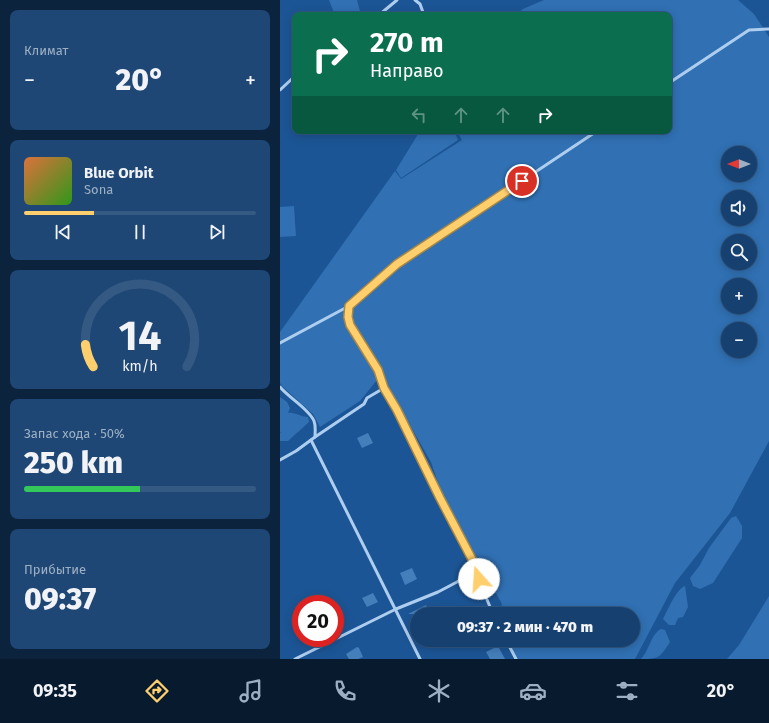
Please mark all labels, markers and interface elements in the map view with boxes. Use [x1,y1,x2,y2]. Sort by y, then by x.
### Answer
text: 270 m [370,26,444,59]
icon: right [304,28,356,80]
text: Климат [24,43,68,58]
text: Направо [370,60,444,82]
text: 20° [115,62,165,98]
text: − [24,67,35,94]
text: + [245,67,256,94]
icon: left [408,104,430,126]
icon: ahead [450,104,472,126]
icon: ahead [492,104,514,126]
icon: right [534,104,556,126]
north arrow [721,146,757,182]
map controls [721,146,757,358]
text: Blue Orbit [84,164,153,182]
pin [505,164,539,198]
icon: arrive [511,170,533,192]
text: Sona [84,182,113,197]
button: sound [721,190,757,226]
icon: previous [52,221,74,243]
icon: pause [129,221,151,243]
icon: next [206,221,228,243]
button: search [721,234,757,270]
button: + [721,278,757,314]
text: 14 [119,311,161,361]
button: − [721,322,757,358]
text: km/h [122,358,158,375]
text: Запас хода · 50% [24,426,125,441]
text: 250 km [24,445,123,481]
position arrow [458,558,500,600]
text: Прибытие [24,562,86,577]
text: 09:37 [24,581,96,617]
speed limit sign: 20 [292,595,344,647]
text: 09:37 · 2 мин · 470 m [457,618,593,636]
icon: directions [143,677,171,705]
icon: music [237,677,265,705]
icon: phone [331,677,359,705]
icon: climate [425,677,453,705]
icon: car [519,677,547,705]
icon: filters [613,677,641,705]
text: 09:35 [33,680,77,702]
text: 20° [707,680,736,702]

